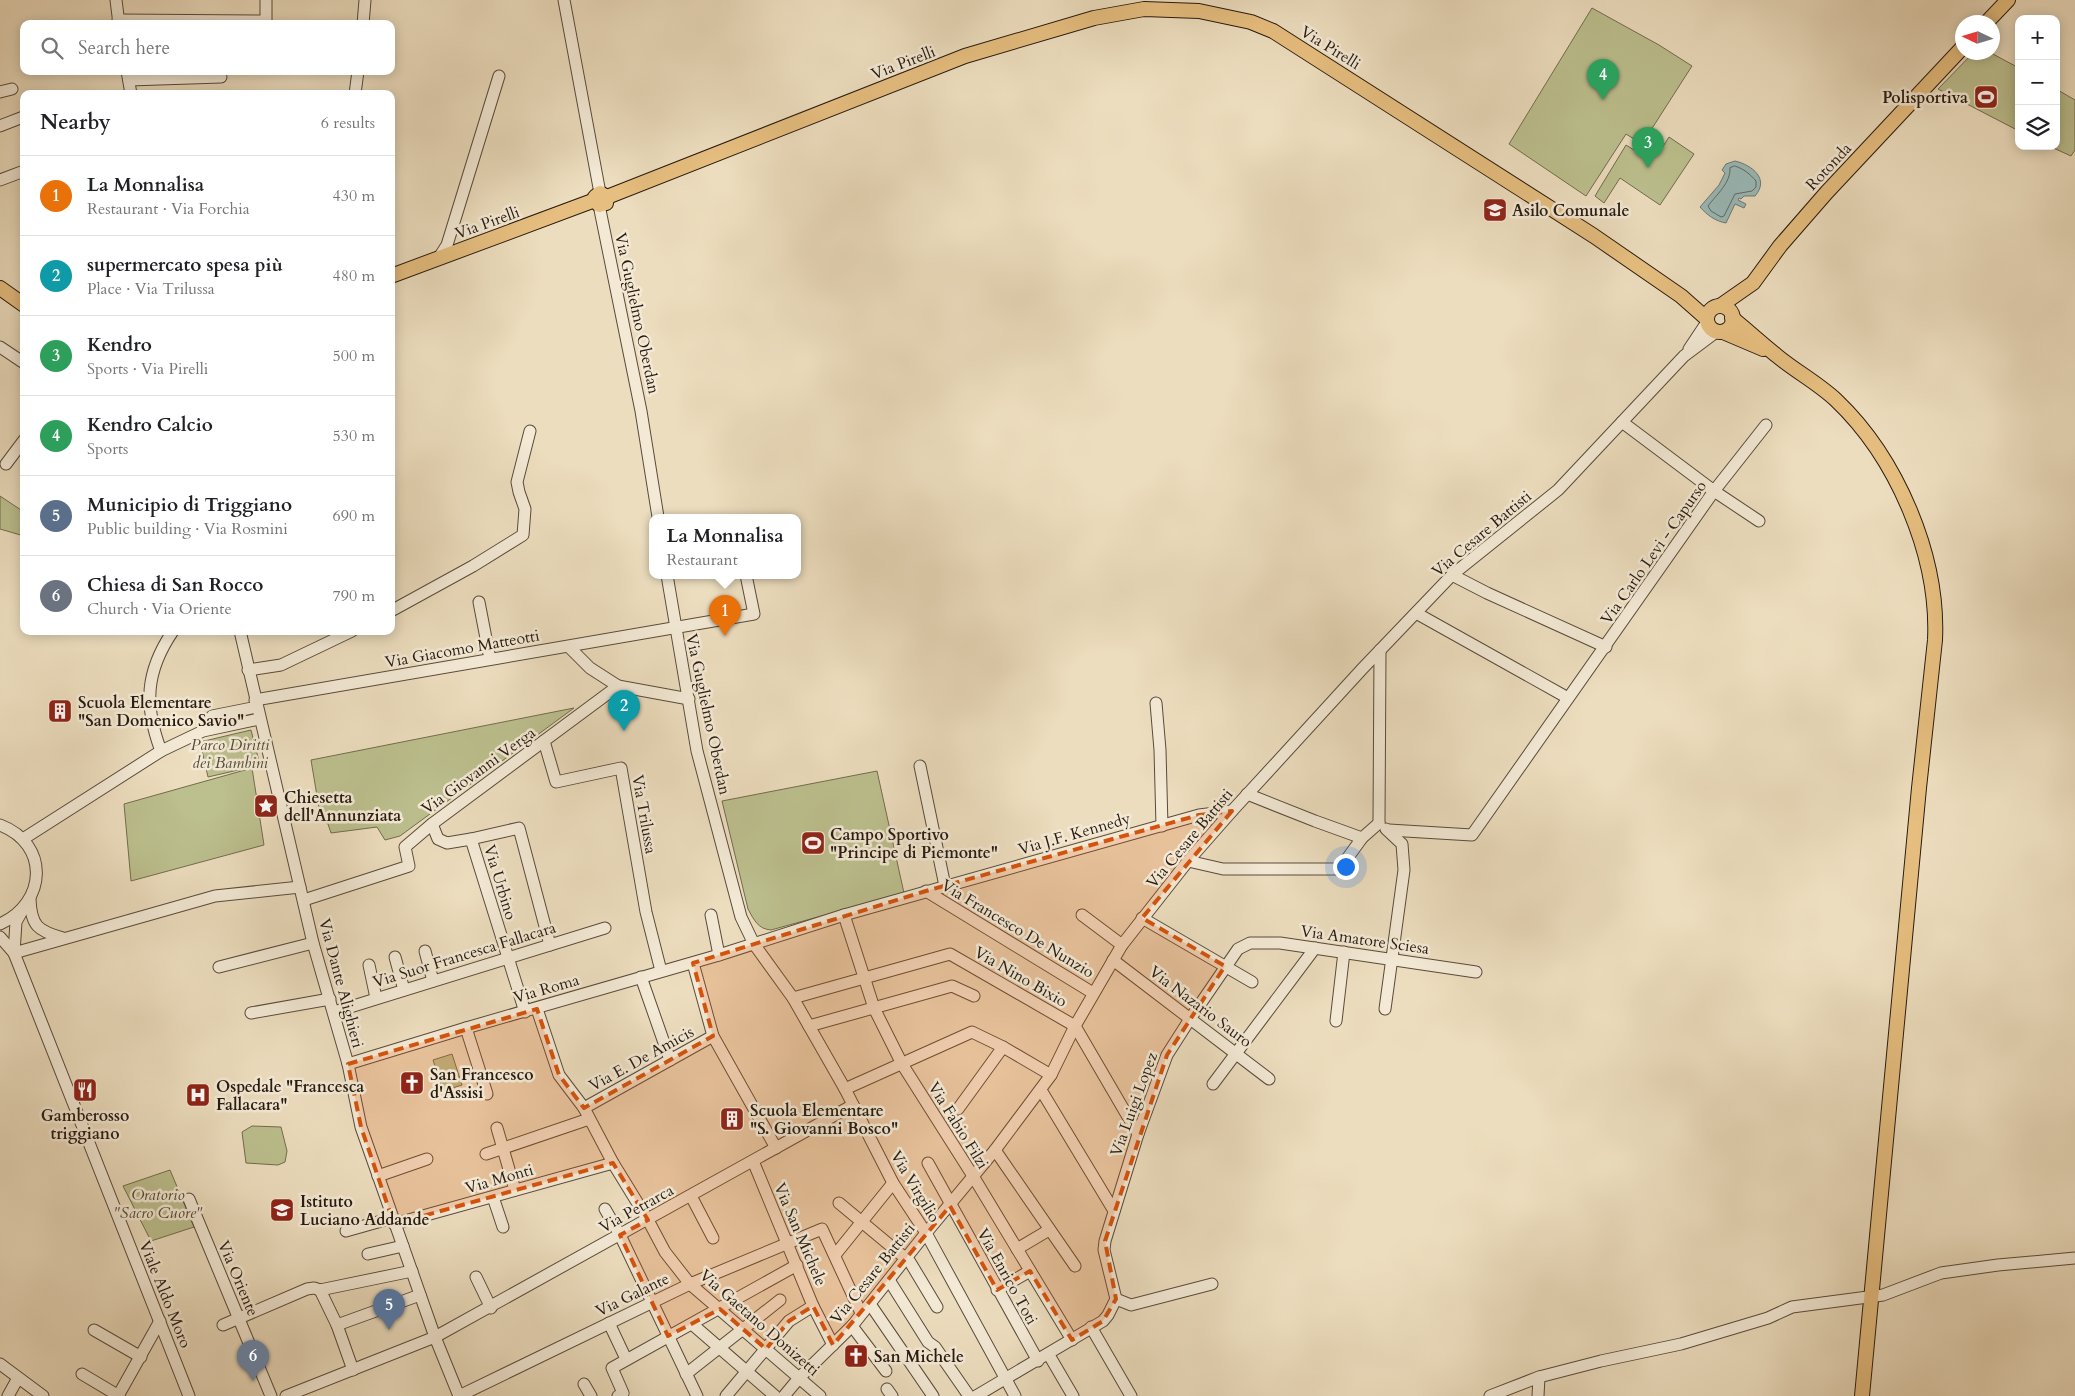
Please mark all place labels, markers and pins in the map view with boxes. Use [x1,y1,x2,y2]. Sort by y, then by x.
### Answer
pin: 4 [1587,59,1619,100]
sports icon: Polisportiva [1973,84,1999,110]
place label: Polisportiva [1882,87,1968,109]
pin: 3 [1632,127,1664,168]
school or university icon: Asilo Comunale [1482,197,1508,223]
place label: Asilo Comunale [1512,200,1629,222]
pin: 1 [709,595,741,636]
pin: 2 [608,690,640,731]
place label: Scuola Elementare "San Domenico Savio" [78,692,244,732]
building icon: Scuola Elementare "San Domenico Savio" [47,698,73,724]
place label: Chiesetta dell'Annunziata [284,787,401,827]
place icon: Chiesetta dell'Annunziata [253,793,279,819]
place label: Campo Sportivo "Principe di Piemonte" [830,824,998,864]
sports icon: Campo Sportivo "Principe di Piemonte" [800,830,826,856]
place label: San Francesco d'Assisi [430,1064,533,1104]
church icon: San Francesco d'Assisi [399,1070,425,1096]
place label: Ospedale "Francesca Fallacara" [216,1076,364,1116]
restaurant icon: Gamberosso triggiano [72,1077,98,1103]
hospital icon: Ospedale "Francesca Fallacara" [185,1082,211,1108]
place label: Scuola Elementare "S. Giovanni Bosco" [750,1100,898,1140]
place label: Gamberosso triggiano [41,1105,129,1145]
building icon: Scuola Elementare "S. Giovanni Bosco" [719,1106,745,1132]
place label: Istituto Luciano Addande [300,1191,430,1231]
school or university icon: Istituto Luciano Addande [269,1197,295,1223]
pin: 5 [373,1289,405,1330]
pin: 6 [237,1340,269,1381]
church icon: San Michele [843,1343,869,1369]
place label: San Michele [874,1346,964,1368]

